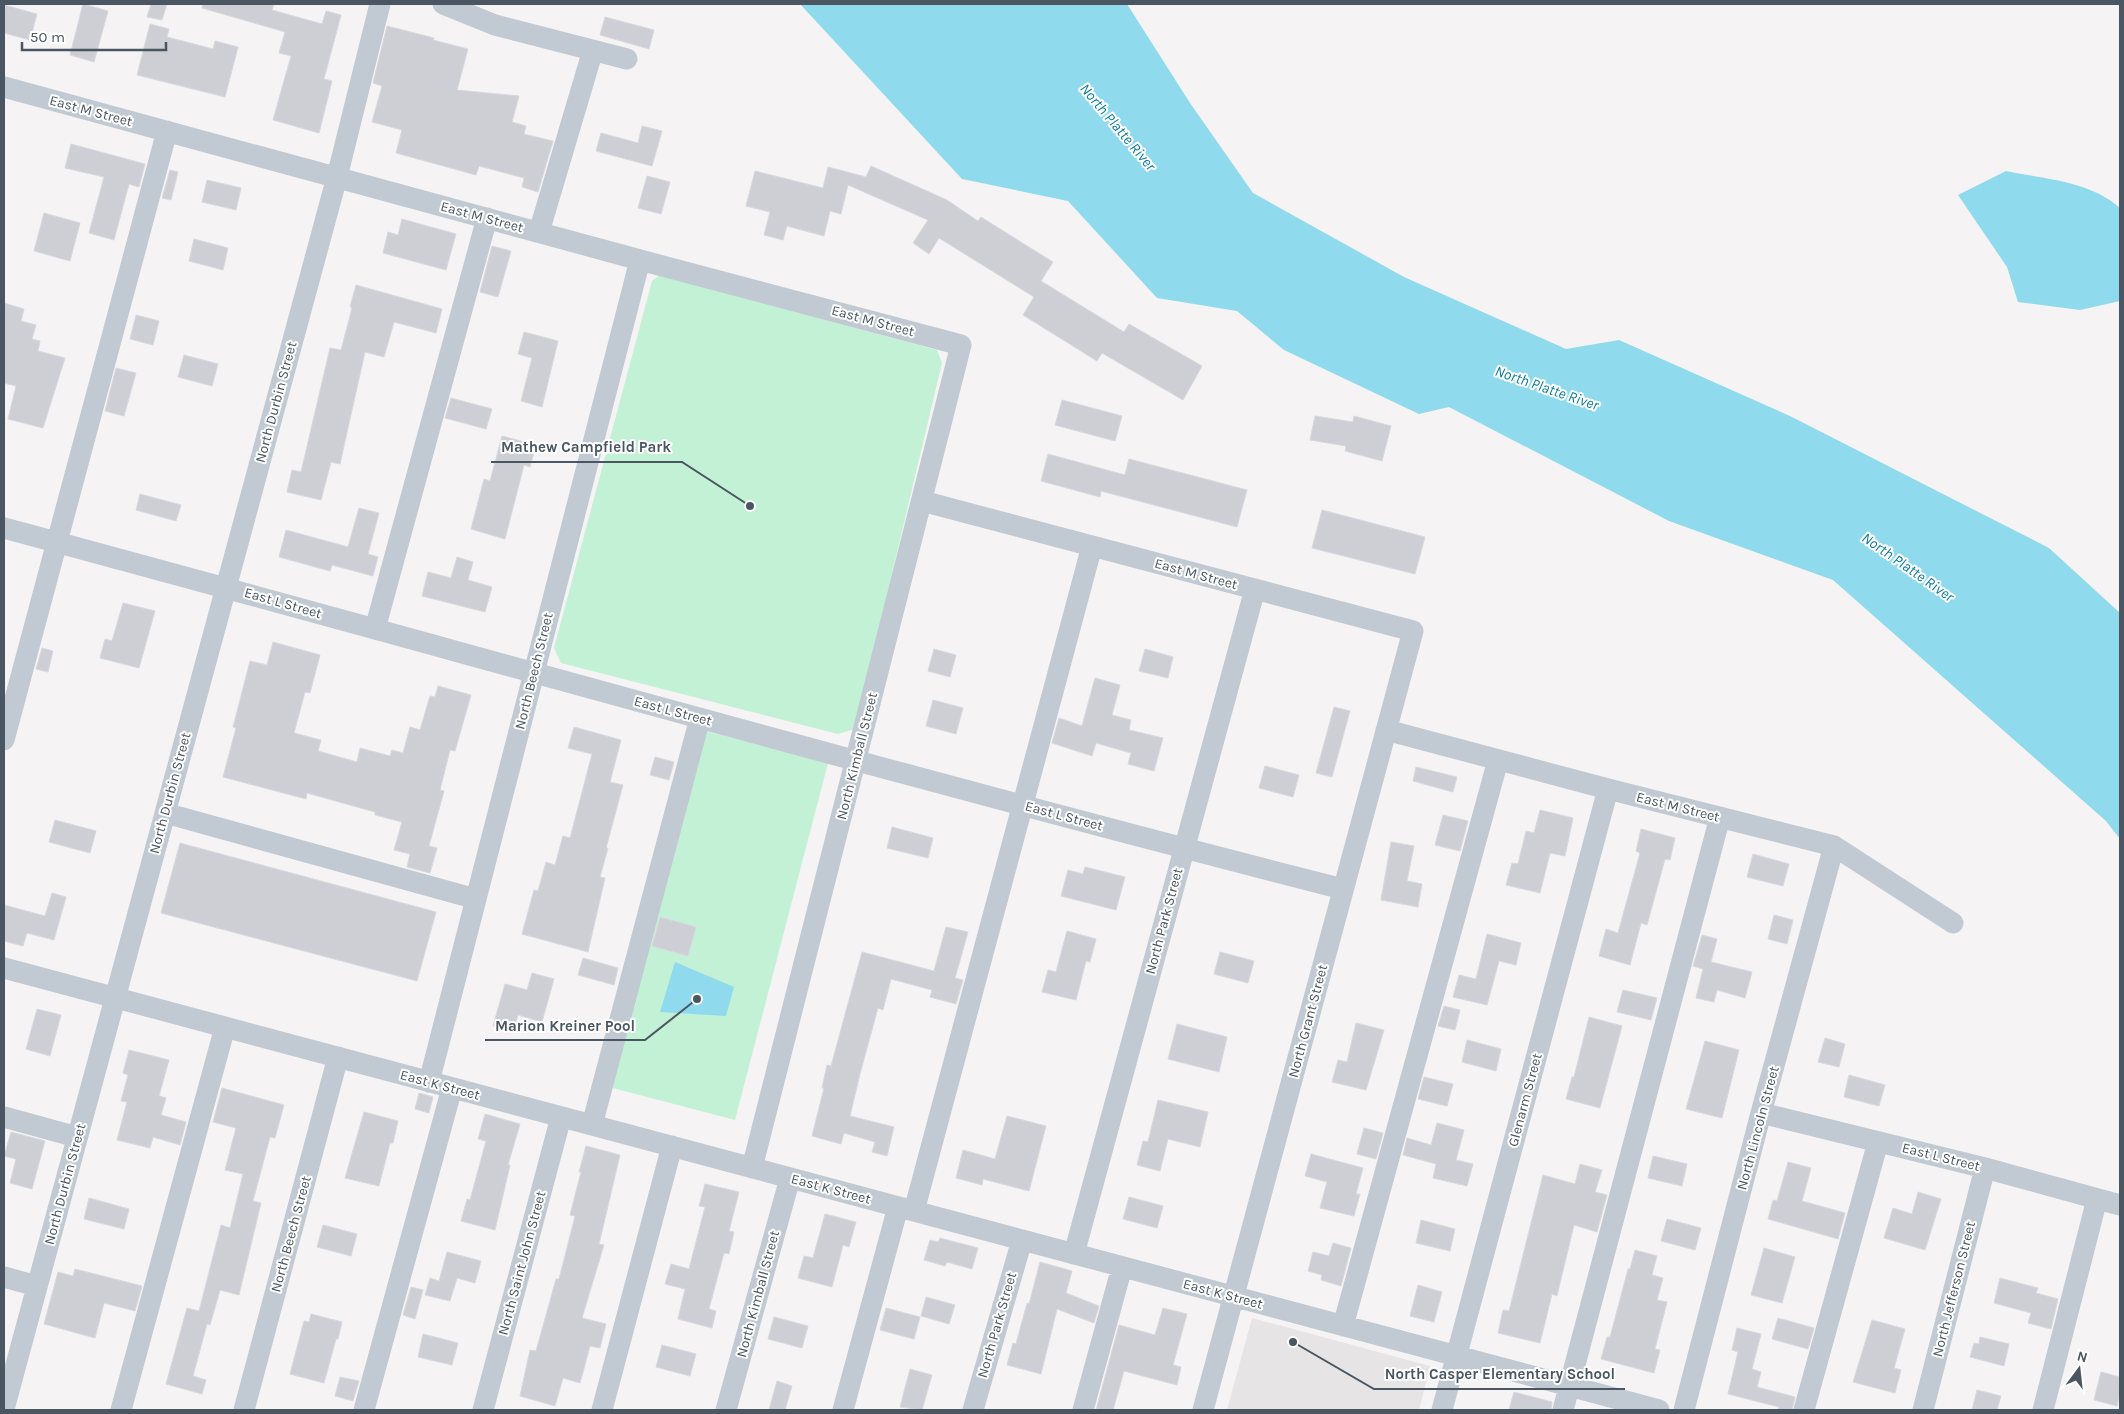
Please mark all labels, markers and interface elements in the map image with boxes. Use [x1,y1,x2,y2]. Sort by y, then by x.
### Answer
scale bar [22,20,166,52]
text: 50 m [30,28,65,46]
water label: North Platte River [1076,80,1160,175]
street label: East M Street [48,92,134,130]
street label: East M Street [439,198,525,236]
street label: East M Street [830,302,916,340]
street label: North Durbin Street [252,340,300,464]
water label: North Platte River [1493,362,1602,414]
callout: Mathew Campfield Park [491,432,682,462]
text: Mathew Campfield Park [501,438,671,456]
water label: North Platte River [1858,529,1958,606]
street label: East M Street [1153,555,1239,593]
street label: East L Street [242,584,324,622]
street label: North Beech Street [511,611,557,731]
street label: North Kimball Street [833,691,881,821]
street label: East L Street [632,692,714,730]
street label: North Durbin Street [146,731,194,855]
street label: East M Street [1635,788,1721,826]
street label: East L Street [1023,797,1105,835]
street label: North Park Street [1142,866,1186,976]
street label: North Grant Street [1285,962,1331,1080]
callout: Marion Kreiner Pool [485,1010,645,1040]
text: Marion Kreiner Pool [495,1017,635,1035]
street label: Glenarm Street [1504,1051,1546,1149]
street label: North Lincoln Street [1733,1064,1783,1192]
street label: East K Street [398,1066,482,1104]
street label: North Durbin Street [41,1122,89,1246]
street label: East L Street [1900,1139,1982,1175]
street label: East K Street [789,1170,873,1208]
street label: North Beech Street [267,1174,315,1294]
street label: North Saint John Street [495,1189,549,1337]
street label: North Jefferson Street [1929,1219,1979,1359]
street label: North Kimball Street [733,1229,783,1359]
street label: North Park Street [974,1270,1020,1380]
street label: East K Street [1181,1275,1265,1313]
north arrow [2054,1344,2104,1394]
text: N [2075,1347,2089,1366]
callout: North Casper Elementary School [1374,1359,1625,1389]
text: North Casper Elementary School [1385,1365,1615,1383]

